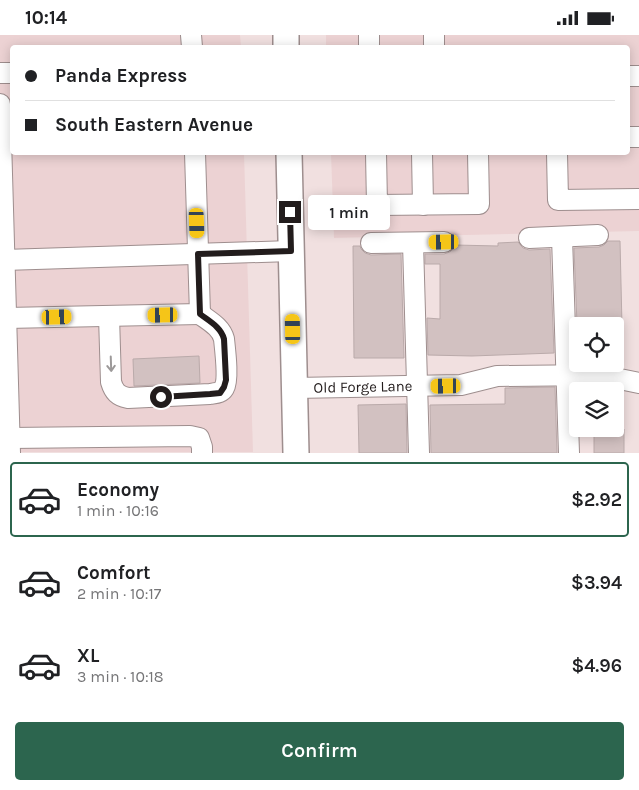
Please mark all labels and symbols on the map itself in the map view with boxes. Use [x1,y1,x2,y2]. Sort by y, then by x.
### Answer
callout: 1 min [308,195,390,229]
route end [279,201,301,223]
car [188,208,205,238]
car [428,234,459,250]
car [147,307,178,323]
car [41,309,72,325]
car [285,314,300,344]
one-way arrow [106,356,115,372]
street label: Old Forge Lane [313,377,413,397]
car [430,378,461,394]
route start [150,386,172,408]

